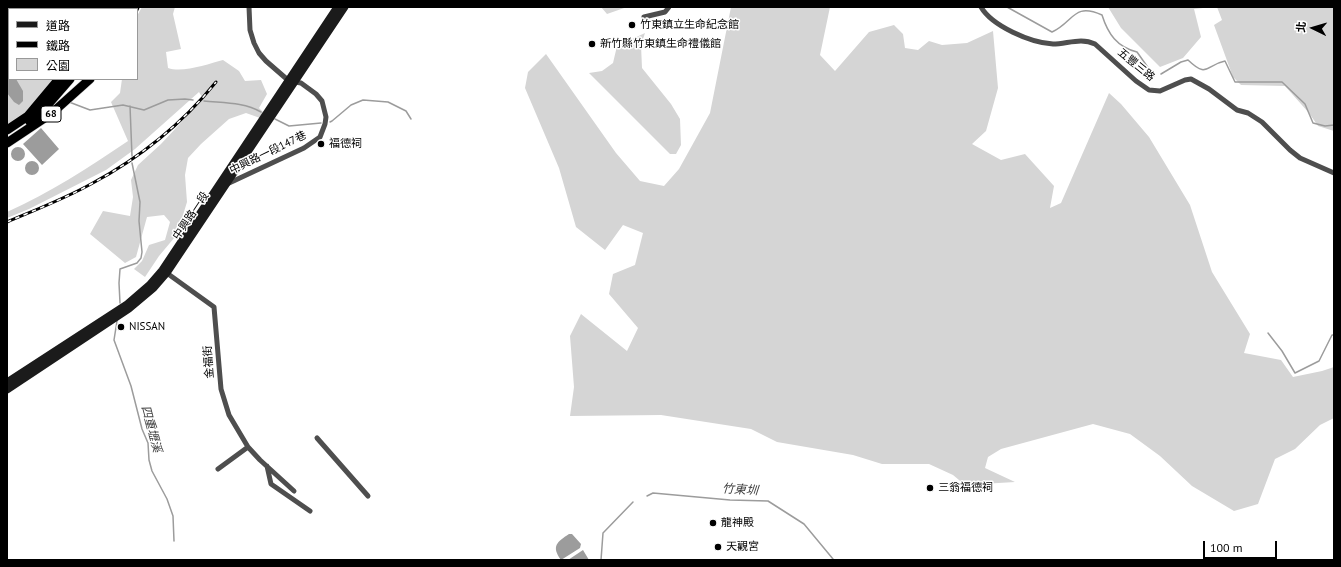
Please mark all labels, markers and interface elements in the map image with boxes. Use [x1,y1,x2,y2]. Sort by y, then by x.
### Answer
legend [8,8,138,80]
north arrow [1293,8,1333,48]
text: 道路 [46,18,70,33]
place label: 竹東鎮立生命紀念館 [640,18,739,32]
marker: 竹東鎮立生命紀念館 [627,20,637,30]
text: 北 [1294,21,1308,33]
place label: 新竹縣竹東鎮生命禮儀館 [600,37,721,51]
text: 鐵路 [46,38,70,53]
marker: 新竹縣竹東鎮生命禮儀館 [587,39,597,49]
street label: 五豐三路 [1115,46,1157,84]
text: 公園 [46,58,70,73]
road number: 68 [41,106,61,122]
street label: 中興路一段147巷 [227,129,309,177]
place label: 福德祠 [329,137,362,151]
marker: 福德祠 [316,139,326,149]
street label: 中興路一段 [170,190,212,242]
place label: NISSAN [129,320,165,334]
marker: NISSAN [116,322,126,332]
street label: 金福街 [201,345,217,379]
water label: 四重壢溪 [138,404,164,454]
place label: 三翁福德祠 [938,481,993,495]
water label: 竹東圳 [722,482,758,498]
marker: 三翁福德祠 [925,483,935,493]
place label: 龍神殿 [721,516,754,530]
marker: 龍神殿 [708,518,718,528]
scale bar [1205,533,1279,559]
place label: 天觀宮 [726,540,759,554]
text: 100 m [1210,540,1243,555]
marker: 天觀宮 [713,542,723,552]

